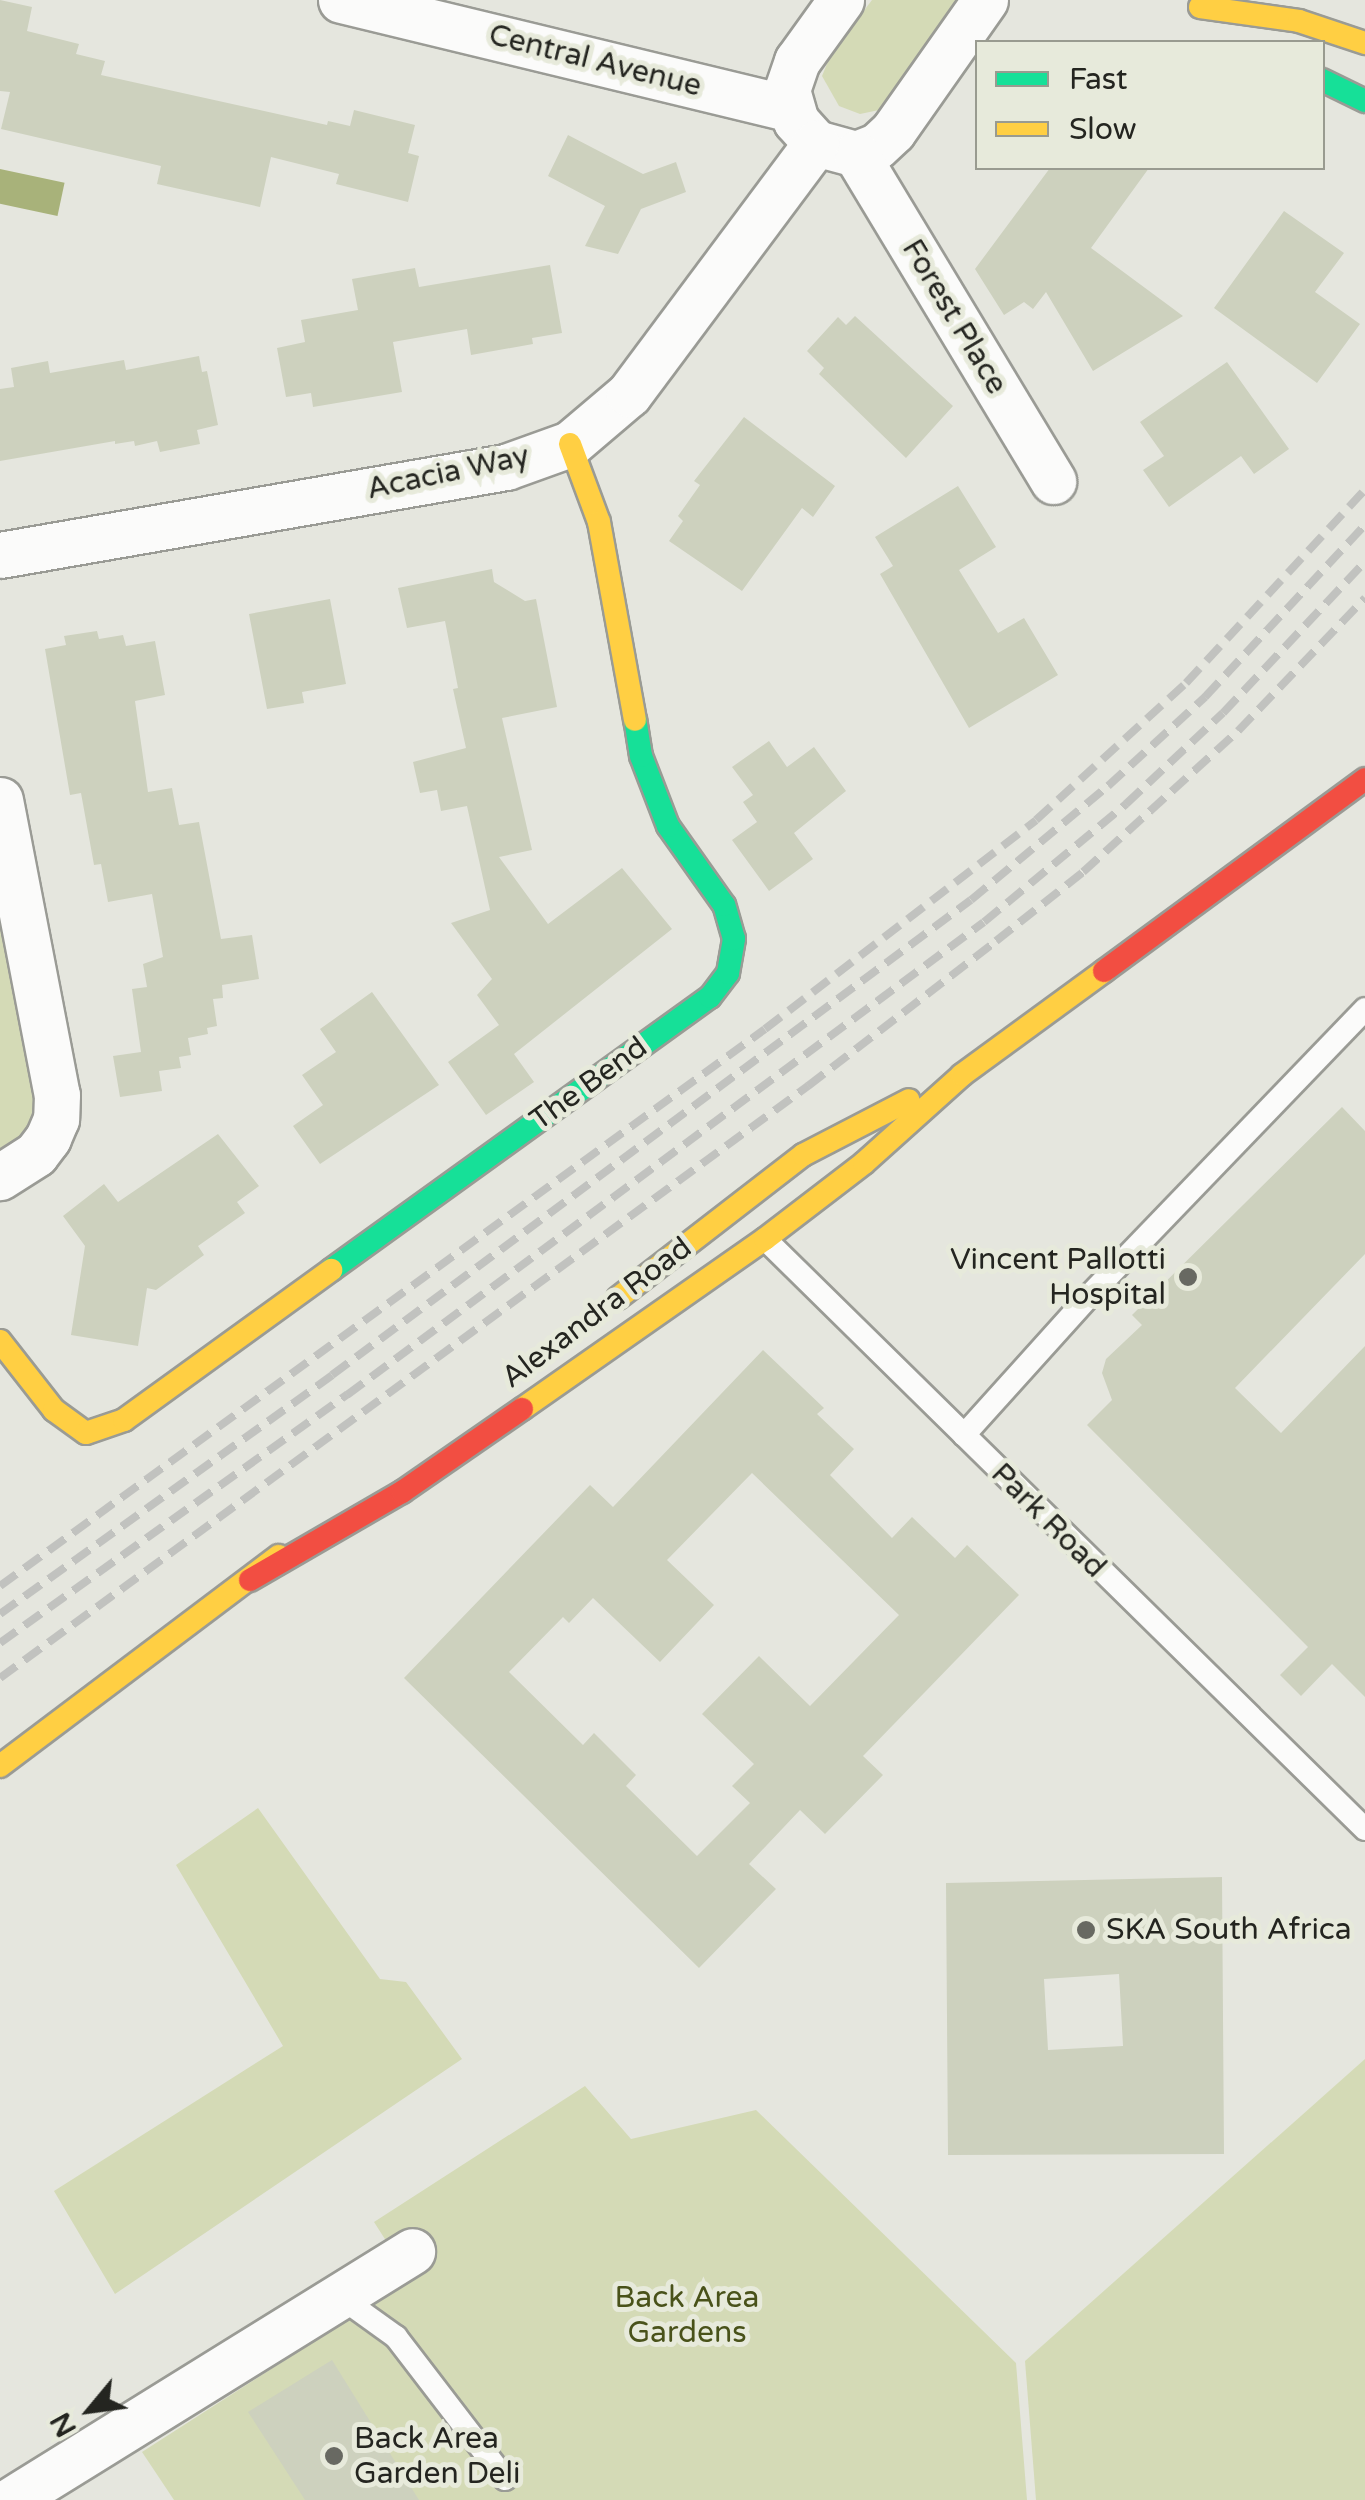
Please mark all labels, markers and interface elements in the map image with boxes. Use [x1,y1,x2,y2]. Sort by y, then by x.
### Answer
street label: Central Avenue [485,17,705,105]
legend [975,40,1325,170]
text: Fast [1069,61,1128,98]
text: Slow [1069,111,1137,148]
street label: Forest Place [894,233,1014,401]
street label: Acacia Way [364,438,532,508]
street label: The Bend [523,1029,655,1139]
street label: Alexandra Road [495,1230,699,1396]
place label: Vincent Pallotti Hospital [950,1242,1166,1312]
marker: Vincent Pallotti Hospital [1175,1264,1201,1290]
street label: Park Road [983,1456,1113,1586]
place label: SKA South Africa [1106,1912,1352,1948]
marker: SKA South Africa [1075,1919,1097,1941]
park label: Back Area Gardens [615,2280,759,2350]
north arrow [40,2360,140,2460]
text: N [43,2406,84,2443]
place label: Back Area Garden Deli [354,2421,520,2492]
marker: Back Area Garden Deli [323,2445,345,2467]

